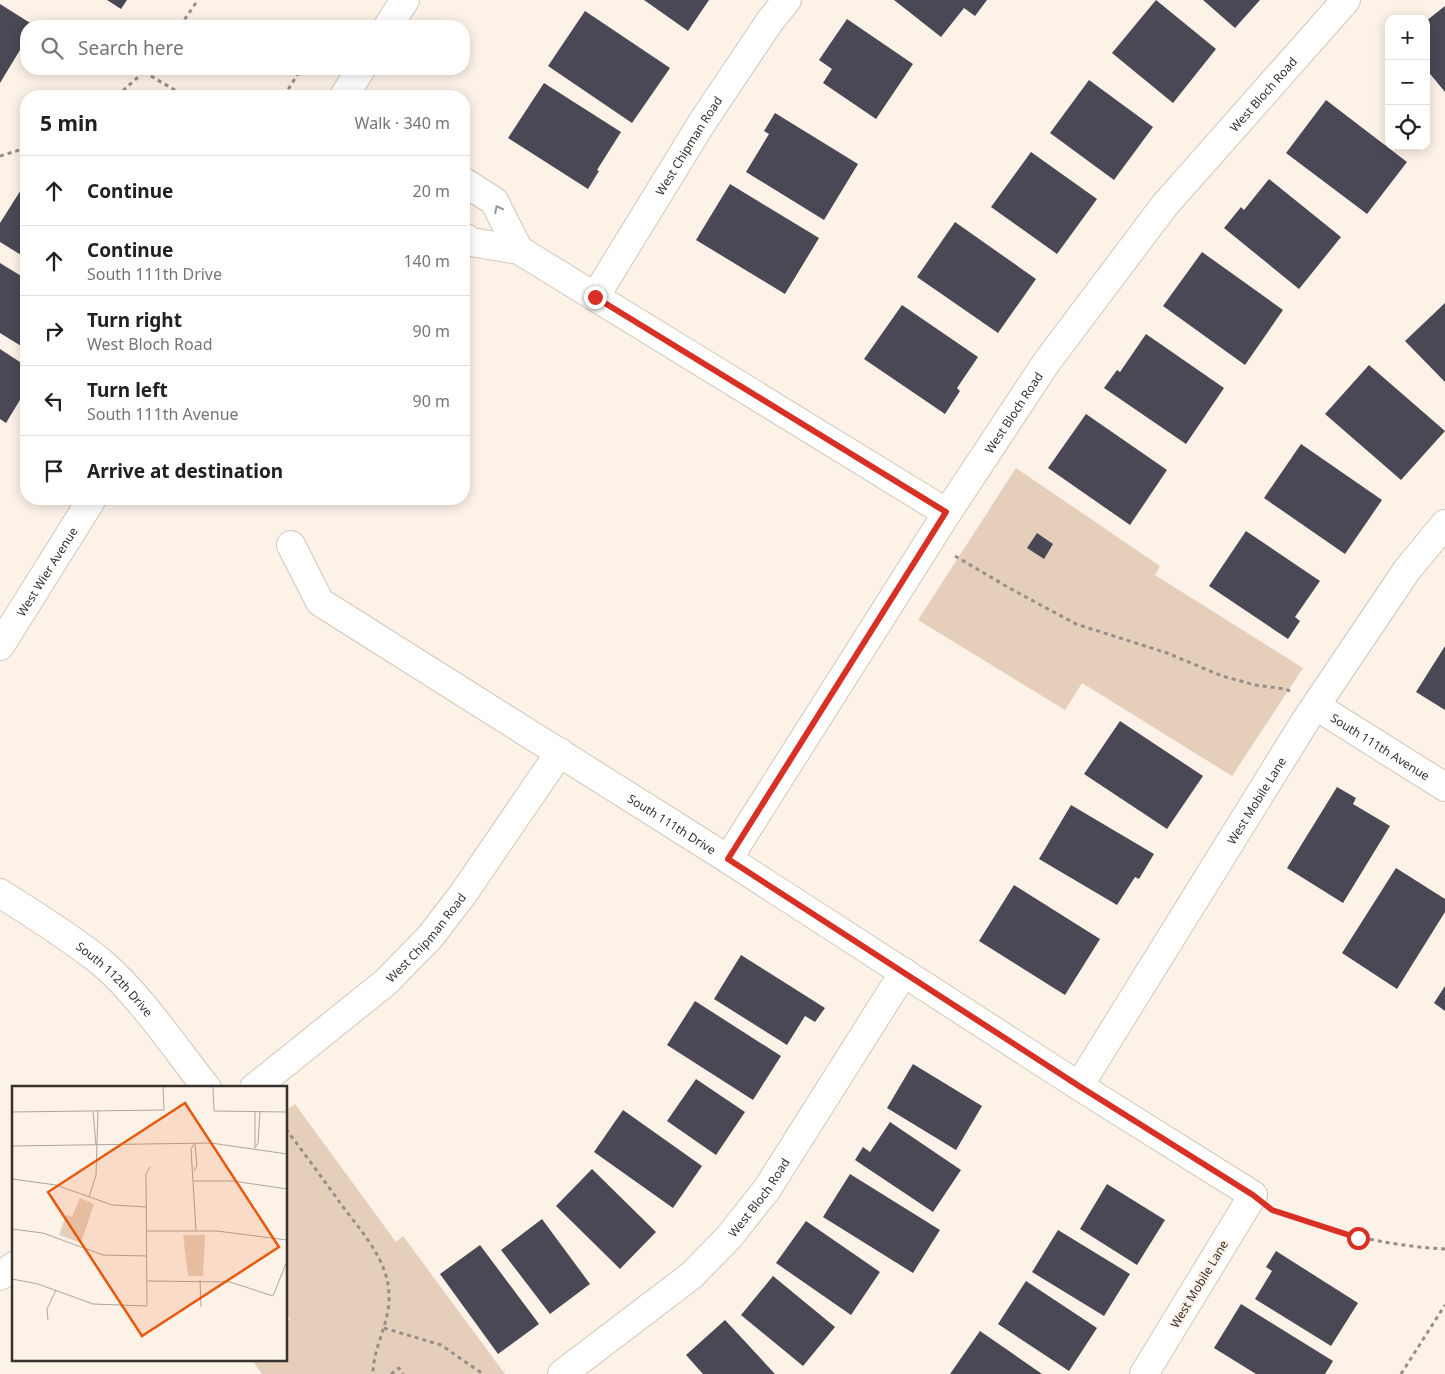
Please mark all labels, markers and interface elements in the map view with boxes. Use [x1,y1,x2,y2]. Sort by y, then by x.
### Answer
map controls [1385,15,1430,150]
button: + [1385,15,1430,60]
search box [20,20,470,75]
icon: search [38,34,66,62]
text: Search here [78,35,184,61]
street label: West Bloch Road [1225,53,1300,135]
button: − [1385,60,1430,105]
street label: West Chipman Road [651,93,726,198]
button: locate [1385,105,1430,150]
text: 5 min [40,109,98,137]
text: Walk · 340 m [355,112,450,134]
icon: ahead [40,177,68,205]
text: Continue [87,178,173,204]
text: 20 m [413,180,450,202]
one-way arrow [494,206,504,215]
text: Continue [87,237,173,263]
icon: ahead [40,247,68,275]
text: 140 m [403,250,450,272]
text: South 111th Drive [87,263,222,285]
route end [584,286,607,309]
text: Turn right [87,307,182,333]
icon: right [40,317,68,345]
text: 90 m [413,320,450,342]
text: West Bloch Road [87,333,213,355]
street label: West Bloch Road [980,368,1046,456]
text: Turn left [87,377,168,403]
icon: left [40,387,68,415]
text: 90 m [413,390,450,412]
text: South 111th Avenue [87,403,239,425]
icon: arrive [40,457,68,485]
text: Arrive at destination [87,458,283,484]
street label: West Wier Avenue [12,523,81,619]
street label: South 111th Avenue [1328,709,1433,784]
street label: West Mobile Lane [1223,753,1290,847]
street label: South 111th Drive [625,790,720,858]
street label: West Chipman Road [382,889,469,986]
street label: South 112th Drive [73,937,157,1020]
inset map [12,1086,288,1362]
street label: West Bloch Road [724,1154,793,1240]
route start [1347,1227,1370,1250]
street label: West Mobile Lane [1166,1237,1232,1331]

